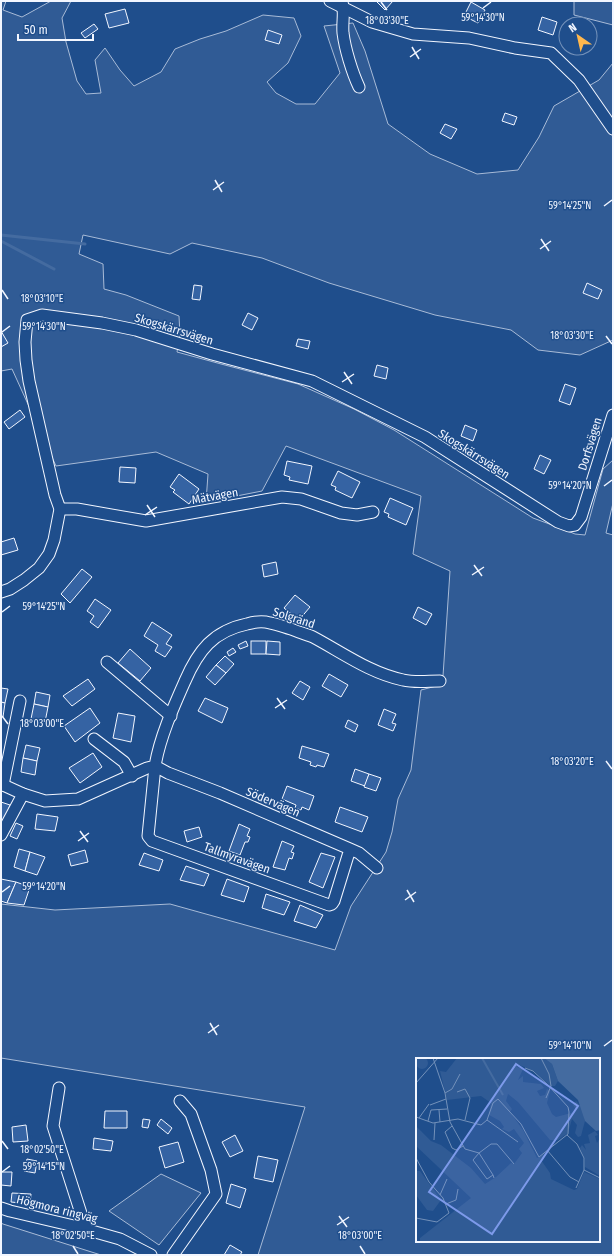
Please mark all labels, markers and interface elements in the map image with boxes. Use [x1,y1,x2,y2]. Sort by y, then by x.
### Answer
text: 59°14'30"N [461,12,505,24]
text: 18°03'30"E [365,15,409,27]
scale bar [18,16,93,42]
north arrow [558,16,598,56]
text: N [566,21,579,35]
text: 50 m [24,23,48,37]
text: 59°14'25"N [549,200,591,212]
text: 18°03'10"E [21,293,64,305]
street label: Skogskärrsvägen [133,310,215,348]
text: 59°14'30"N [22,321,66,333]
text: 18°03'30"E [550,330,594,342]
street label: Dorfsvägen [575,416,605,472]
street label: Skogskärrsvägen [436,426,512,482]
text: 59°14'20"N [548,480,592,492]
street label: Mätvägen [191,485,239,507]
text: 59°14'25"N [23,601,65,613]
street label: Solgränd [271,605,317,631]
text: 18°03'00"E [20,718,64,730]
text: 18°03'20"E [550,756,594,768]
street label: Södervägen [244,784,302,820]
street label: Tallmyravägen [202,840,272,876]
text: 59°14'20"N [22,881,66,893]
text: 59°14'10"N [548,1040,592,1052]
inset map [416,1058,600,1242]
text: 18°02'50"E [20,1144,64,1156]
text: 59°14'15"N [23,1161,65,1173]
street label: Högmora ringväg [15,1192,99,1226]
text: 18°02'50"E [51,1230,95,1242]
text: 18°03'00"E [338,1230,382,1242]

